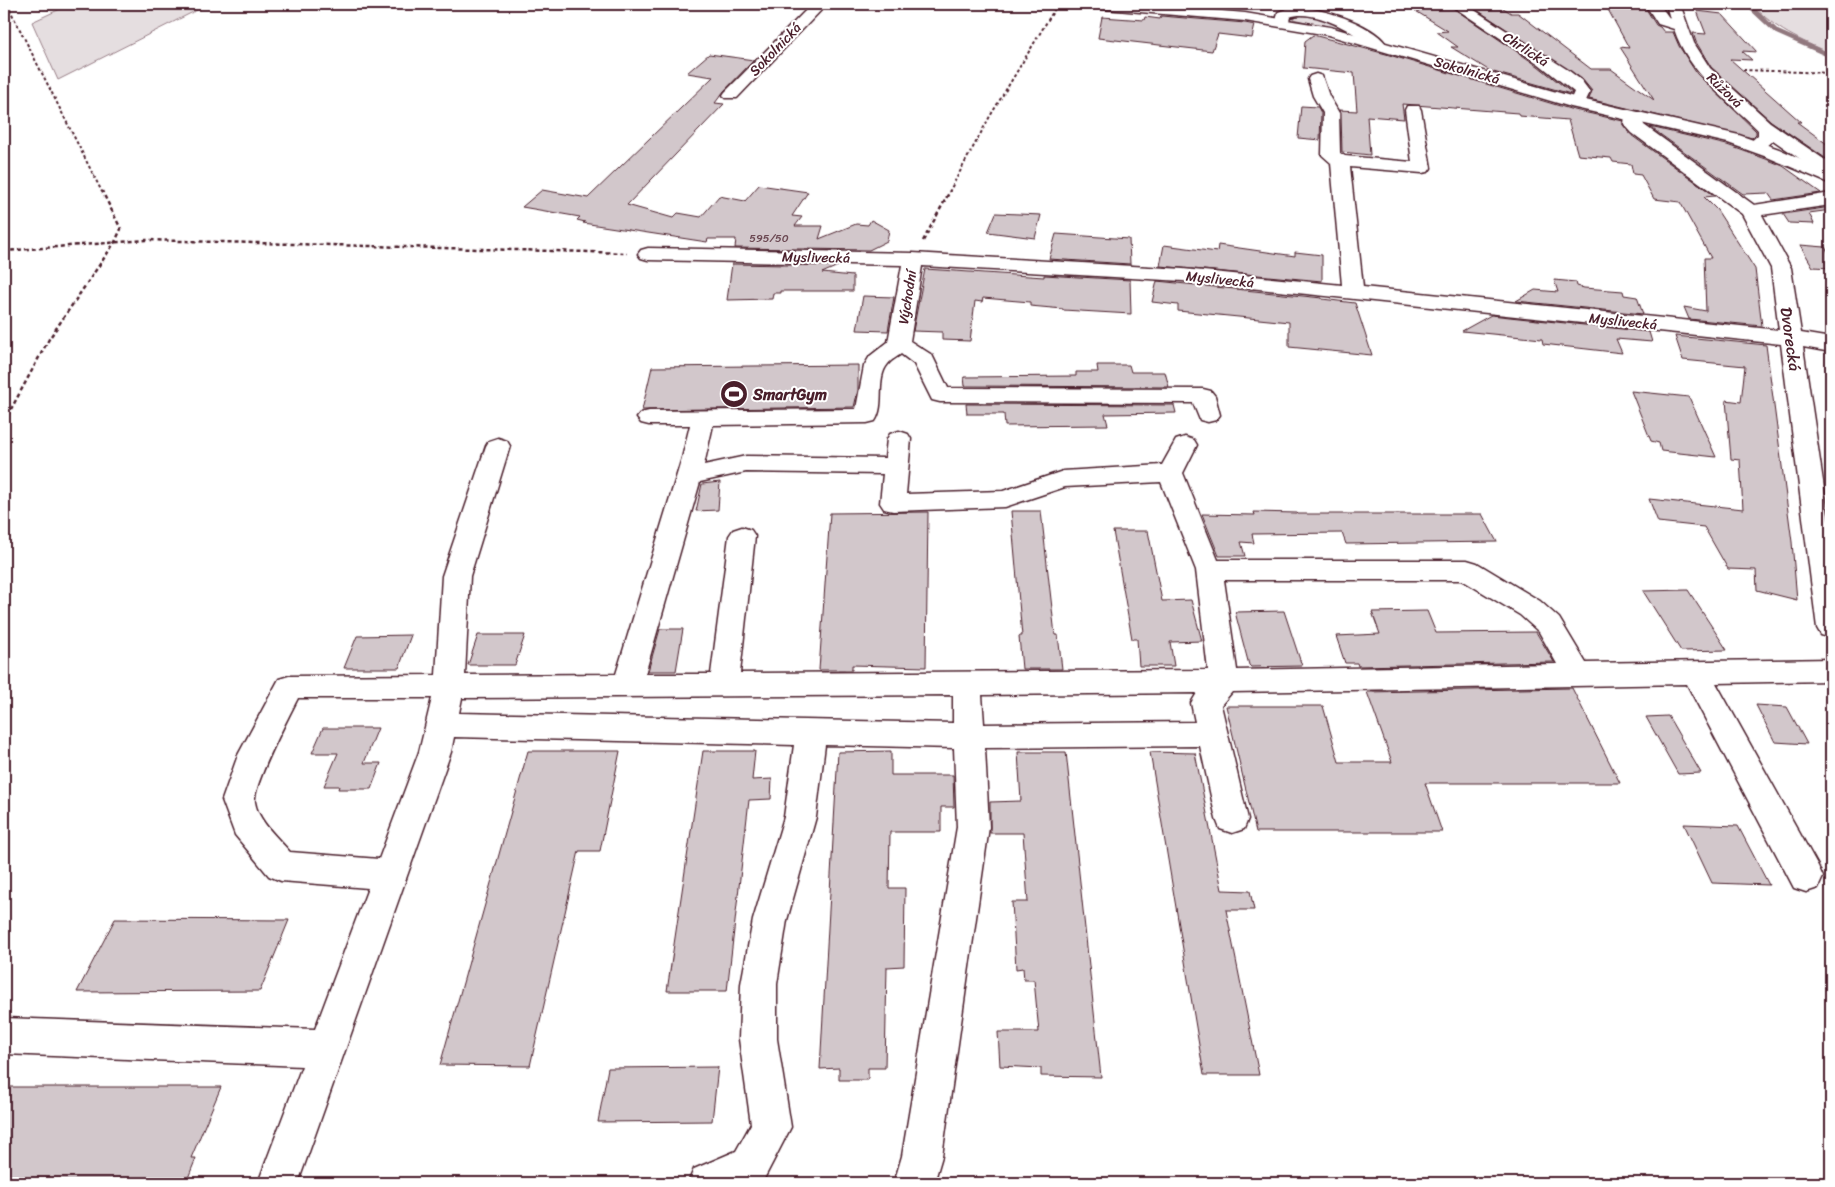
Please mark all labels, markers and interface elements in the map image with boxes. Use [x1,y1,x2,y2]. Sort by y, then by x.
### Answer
street label: Sokolnická [743,16,808,82]
street label: Chrlická [1497,25,1554,74]
street label: Sokolnická [1431,49,1503,92]
street label: Růžová [1700,66,1749,114]
house number: 595/50 [749,229,789,248]
street label: Myslivecká [782,244,850,271]
street label: Myslivecká [1185,264,1255,295]
street label: Východní [891,266,924,326]
street label: Dvorecká [1772,305,1809,373]
street label: Myslivecká [1588,306,1658,337]
sports icon: SmartGym [719,379,749,409]
place label: SmartGym [752,380,827,409]

